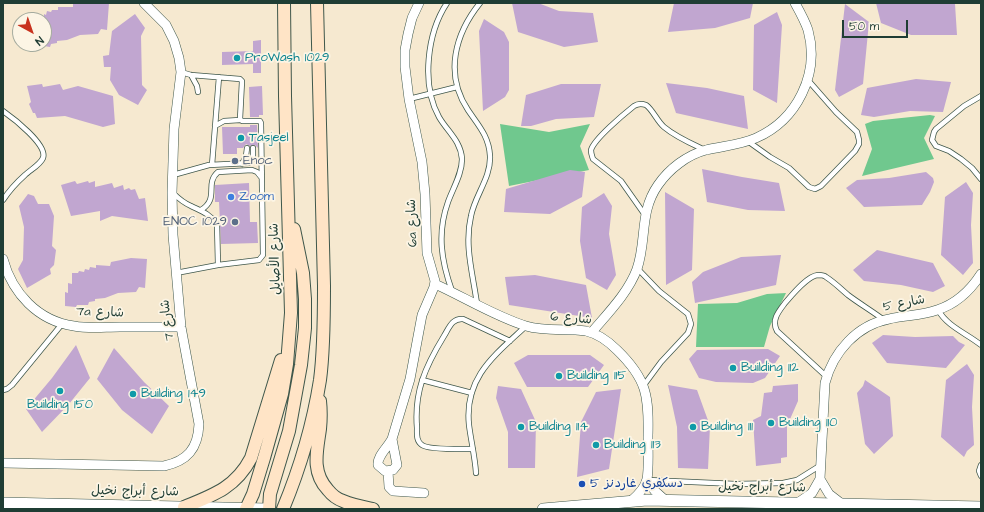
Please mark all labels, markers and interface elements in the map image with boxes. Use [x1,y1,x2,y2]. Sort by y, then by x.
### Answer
north arrow [12,12,52,52]
scale bar [844,12,910,38]
text: 50 m [849,18,879,35]
text: N [32,33,47,49]
place label: ProWash 1029 [245,50,329,66]
marker: ProWash 1029 [232,53,242,63]
place label: Tasjeel [249,130,289,146]
marker: Tasjeel [236,133,246,143]
place label: Enoc [243,153,273,169]
marker: Enoc [230,156,240,166]
place label: Zoom [239,189,274,205]
marker: Zoom [226,192,236,202]
street label: 6a شارع [404,199,422,247]
place label: ENOC 1029 [163,214,227,230]
marker: ENOC 1029 [230,217,240,227]
street label: شارع الأصايل [267,223,285,295]
street label: شارع 5 [882,292,926,316]
street label: شارع 7 [158,299,178,341]
street label: 7a شارع [76,304,124,322]
street label: شارع 6 [550,309,592,329]
place label: Building 112 [741,360,799,376]
marker: Building 112 [728,363,738,373]
place label: Building 115 [567,368,626,384]
marker: Building 115 [554,371,564,381]
marker: Building 150 [55,386,65,396]
place label: Building 149 [141,386,206,402]
marker: Building 149 [128,389,138,399]
place label: Building 150 [27,397,93,413]
place label: Building 110 [779,415,837,431]
marker: Building 110 [766,418,776,428]
place label: Building 114 [529,419,588,435]
place label: Building 111 [701,419,753,435]
marker: Building 114 [516,422,526,432]
marker: Building 111 [688,422,698,432]
place label: Building 113 [604,437,661,453]
marker: Building 113 [591,440,601,450]
place label: دسكفري غاردنز 5 [590,476,683,492]
marker: دسكفري غاردنز 5 [577,479,587,489]
street label: شارع أبراج نخيل [718,479,806,497]
street label: شارع أبراج نخيل [91,483,179,501]

